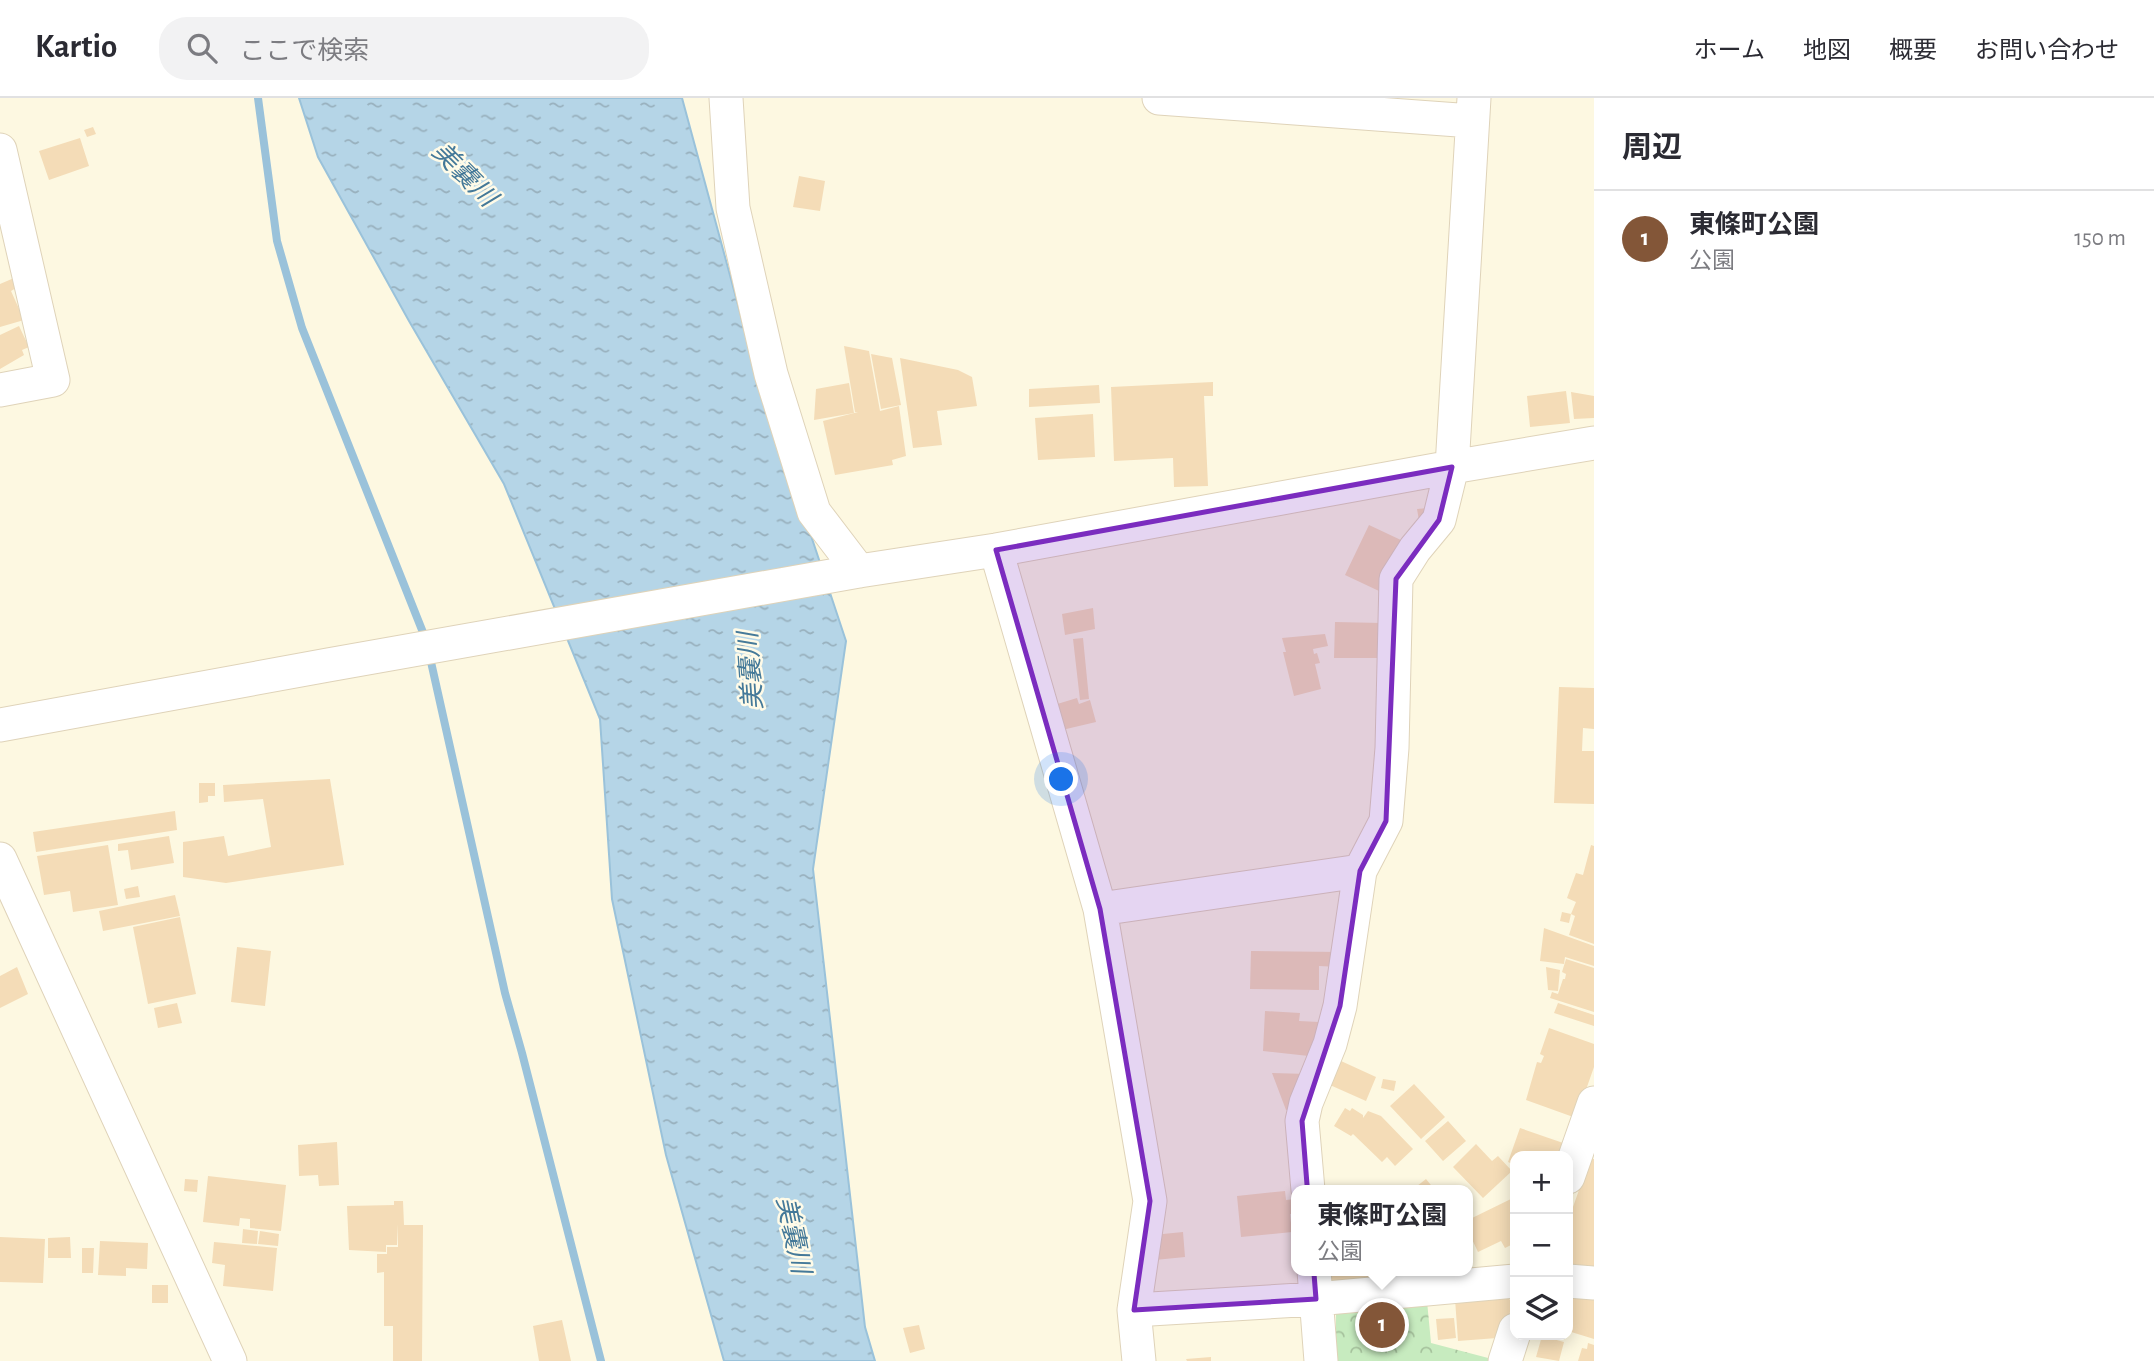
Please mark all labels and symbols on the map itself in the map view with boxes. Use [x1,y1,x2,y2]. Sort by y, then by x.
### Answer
water label: 美嚢川 [428,137,504,214]
water label: 美嚢川 [734,628,767,711]
your location [1044,762,1078,796]
water label: 美嚢川 [772,1194,815,1279]
pin: 1 [1359,1299,1405,1351]

